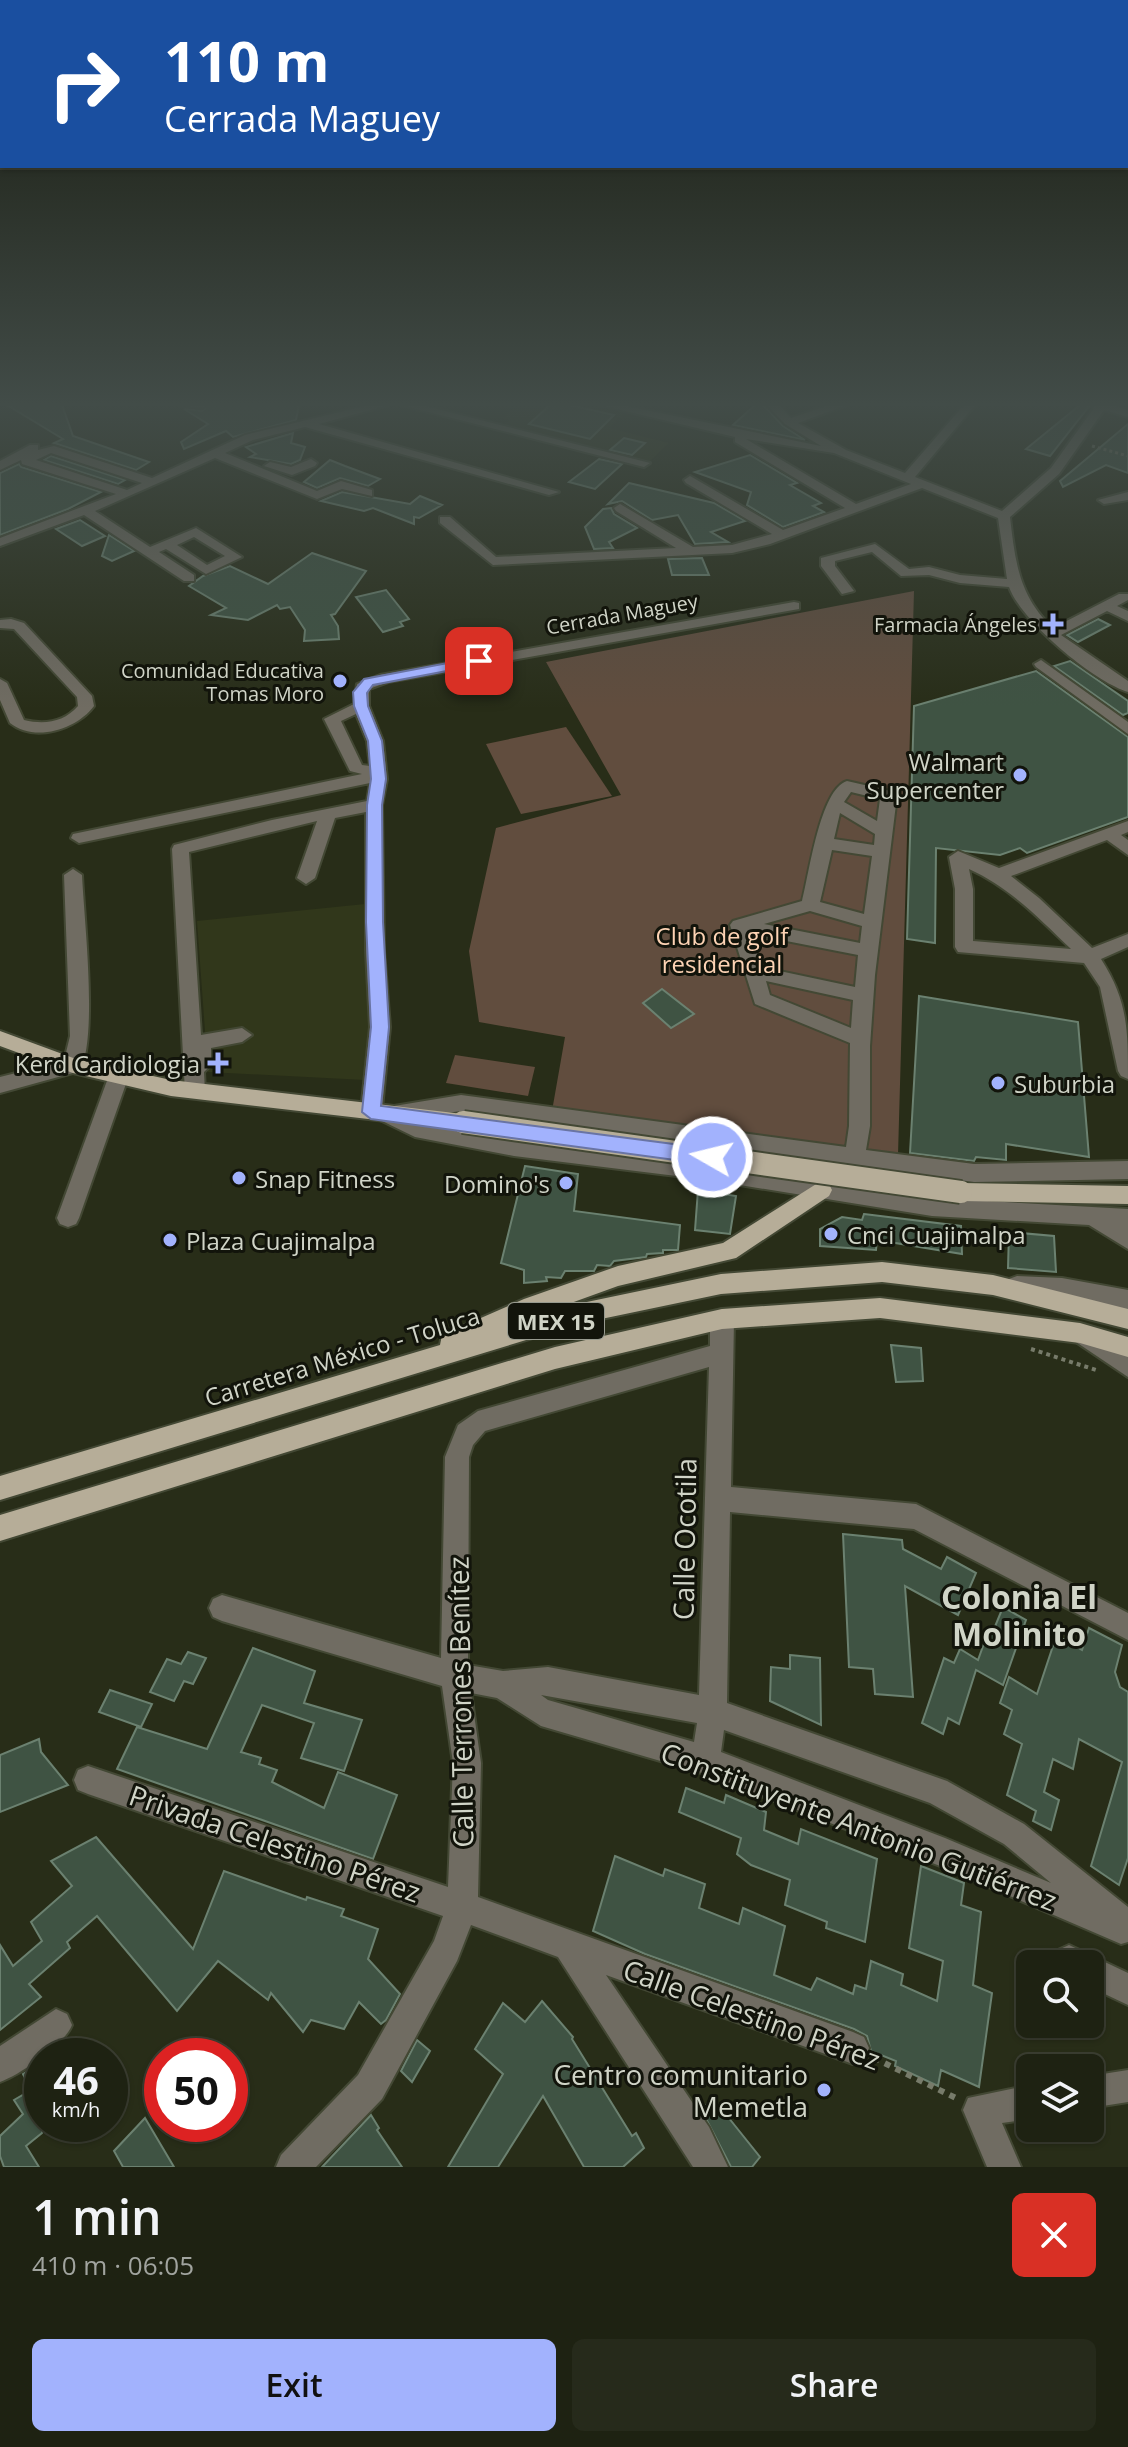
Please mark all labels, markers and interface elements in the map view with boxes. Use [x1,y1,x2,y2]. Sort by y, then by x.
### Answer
text: 110 m [164,22,330,98]
icon: right [32,32,136,136]
text: Cerrada Maguey [164,94,440,143]
street label: Cerrada Maguey [544,587,701,641]
place label: Farmacia Ángeles [874,611,1037,638]
marker: Farmacia Ángeles [1044,615,1062,633]
pin [445,627,513,695]
icon: arrive [457,639,501,683]
place label: Comunidad Educativa Tomas Moro [121,657,324,707]
marker: Comunidad Educativa Tomas Moro [331,672,349,690]
place label: Walmart Supercenter [867,745,1004,806]
marker: Walmart Supercenter [1011,766,1029,784]
park label: Club de golf residencial [656,919,790,980]
place label: Kerd Cardiologia [15,1047,200,1080]
marker: Kerd Cardiologia [207,1052,229,1074]
place label: Suburbia [1014,1067,1115,1100]
marker: Suburbia [989,1074,1007,1092]
position arrow [670,1115,754,1199]
place label: Snap Fitness [255,1162,395,1195]
place label: Domino's [444,1167,550,1200]
marker: Snap Fitness [230,1169,248,1187]
marker: Domino's [557,1174,575,1192]
place label: Cnci Cuajimalpa [847,1218,1026,1251]
place label: Plaza Cuajimalpa [186,1224,376,1257]
marker: Cnci Cuajimalpa [822,1225,840,1243]
marker: Plaza Cuajimalpa [161,1231,179,1249]
street label: Carretera México - Toluca [200,1298,484,1414]
road number: MEX 15 [508,1303,604,1339]
street label: Calle Ocotila [664,1458,704,1620]
street label: Calle Terrones Benítez [438,1556,482,1848]
district label: Colonia El Molinito [941,1575,1097,1655]
street label: Constituyente Antonio Gutiérrez [656,1733,1062,1919]
street label: Privada Celestino Pérez [124,1775,426,1911]
street label: Calle Celestino Pérez [618,1950,886,2078]
map controls [1016,1950,1104,2142]
button: search [1016,1950,1104,2038]
speed limit sign: 50 [144,2038,248,2142]
text: 46 [53,2052,99,2107]
button: layers [1016,2054,1104,2142]
place label: Centro comunitario Memetla [553,2055,808,2125]
marker: Centro comunitario Memetla [815,2081,833,2099]
text: km/h [52,2096,100,2123]
text: 1 min [32,2184,162,2249]
button: close [1012,2193,1096,2277]
text: 410 m · 06:05 [32,2247,194,2283]
button: Exit [32,2339,556,2431]
button: Share [572,2339,1096,2431]

